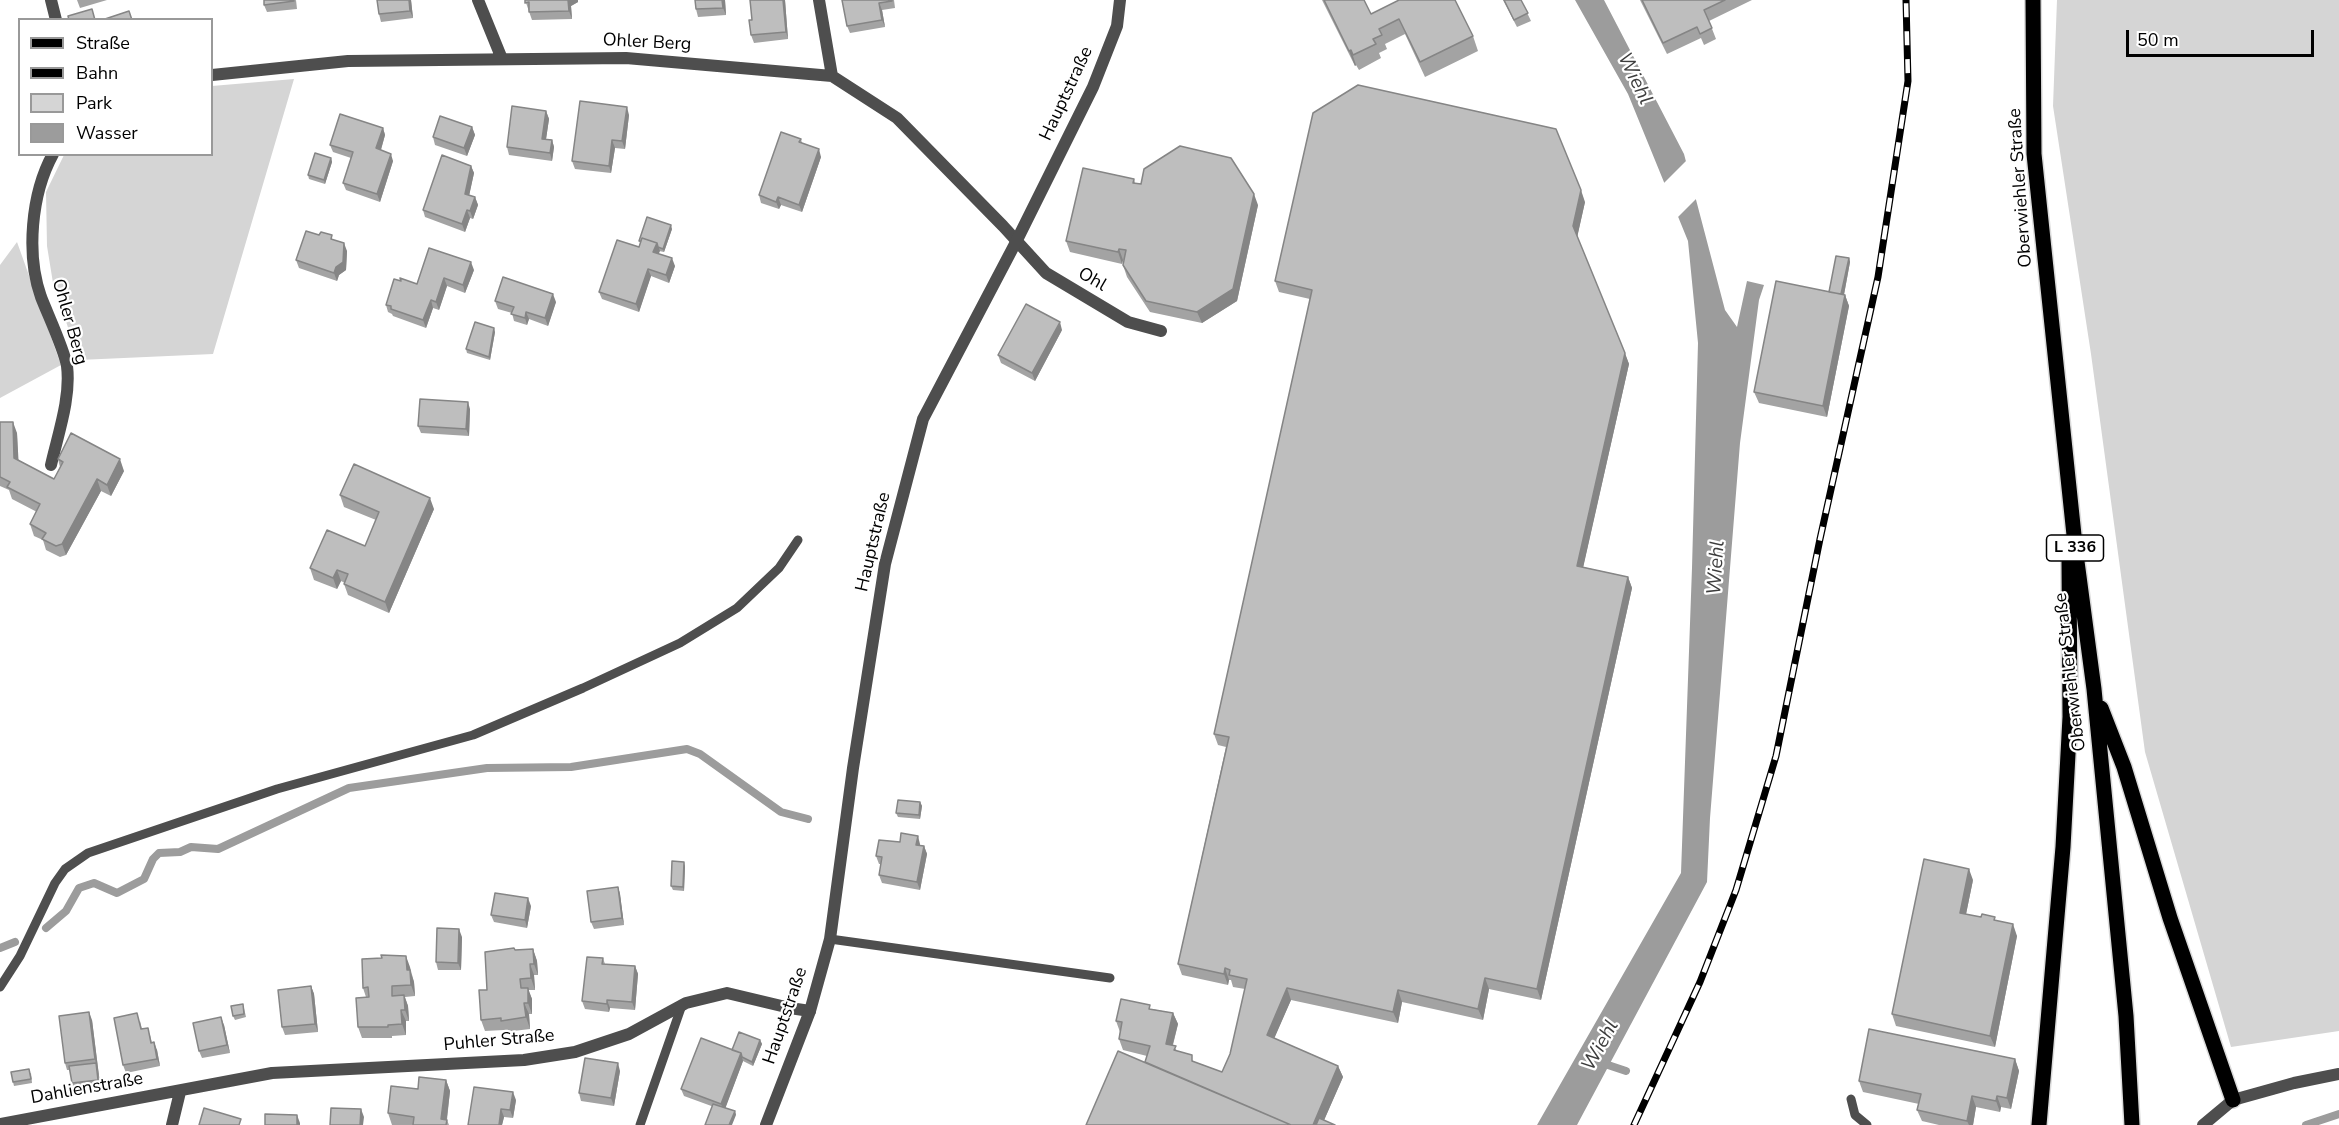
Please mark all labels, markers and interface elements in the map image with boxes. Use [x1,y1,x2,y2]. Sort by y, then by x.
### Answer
legend [18,18,213,156]
scale bar [2129,18,2316,56]
text: 50 m [2137,28,2179,52]
street label: Ohler Berg [602,30,692,56]
text: Straße [76,31,130,55]
street label: Hauptstraße [1036,43,1098,145]
water label: Wiehl [1611,49,1657,109]
text: Bahn [76,61,118,85]
text: Park [76,91,112,115]
street label: Oberwiehler Straße [2005,108,2037,268]
text: Wasser [76,121,138,145]
street label: Ohl [1074,263,1110,297]
street label: Ohler Berg [46,276,92,368]
street label: Hauptstraße [852,490,896,594]
road number: L 336 [2046,535,2104,561]
water label: Wiehl [1703,540,1731,596]
street label: Oberwiehler Straße [2051,591,2091,753]
street label: Hauptstraße [759,965,813,1067]
water label: Wiehl [1577,1016,1625,1076]
street label: Puhler Straße [443,1025,555,1057]
street label: Dahlienstraße [29,1068,145,1110]

